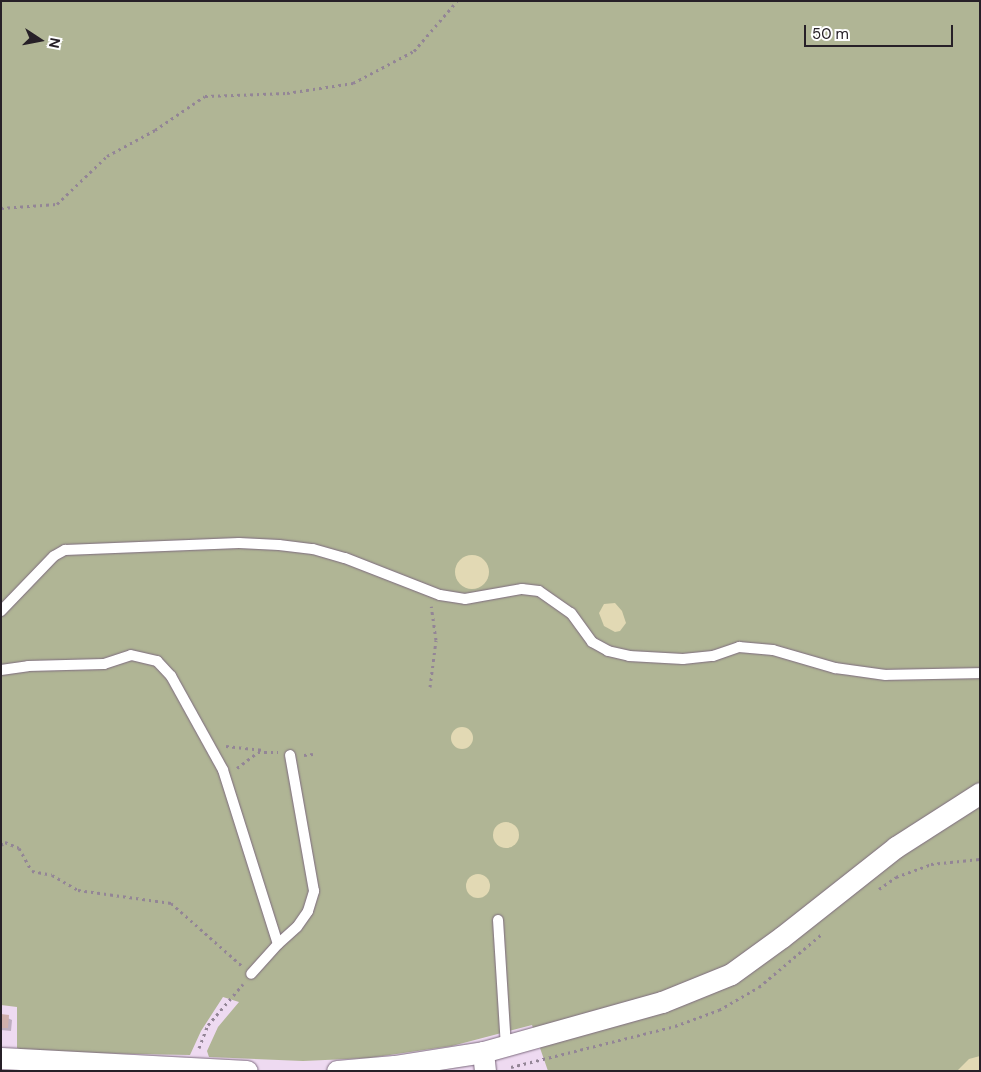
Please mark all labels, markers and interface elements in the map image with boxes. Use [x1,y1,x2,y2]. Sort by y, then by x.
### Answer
north arrow [15,15,65,65]
scale bar [806,15,955,47]
text: 50 m [812,24,849,44]
text: N [45,36,65,50]

